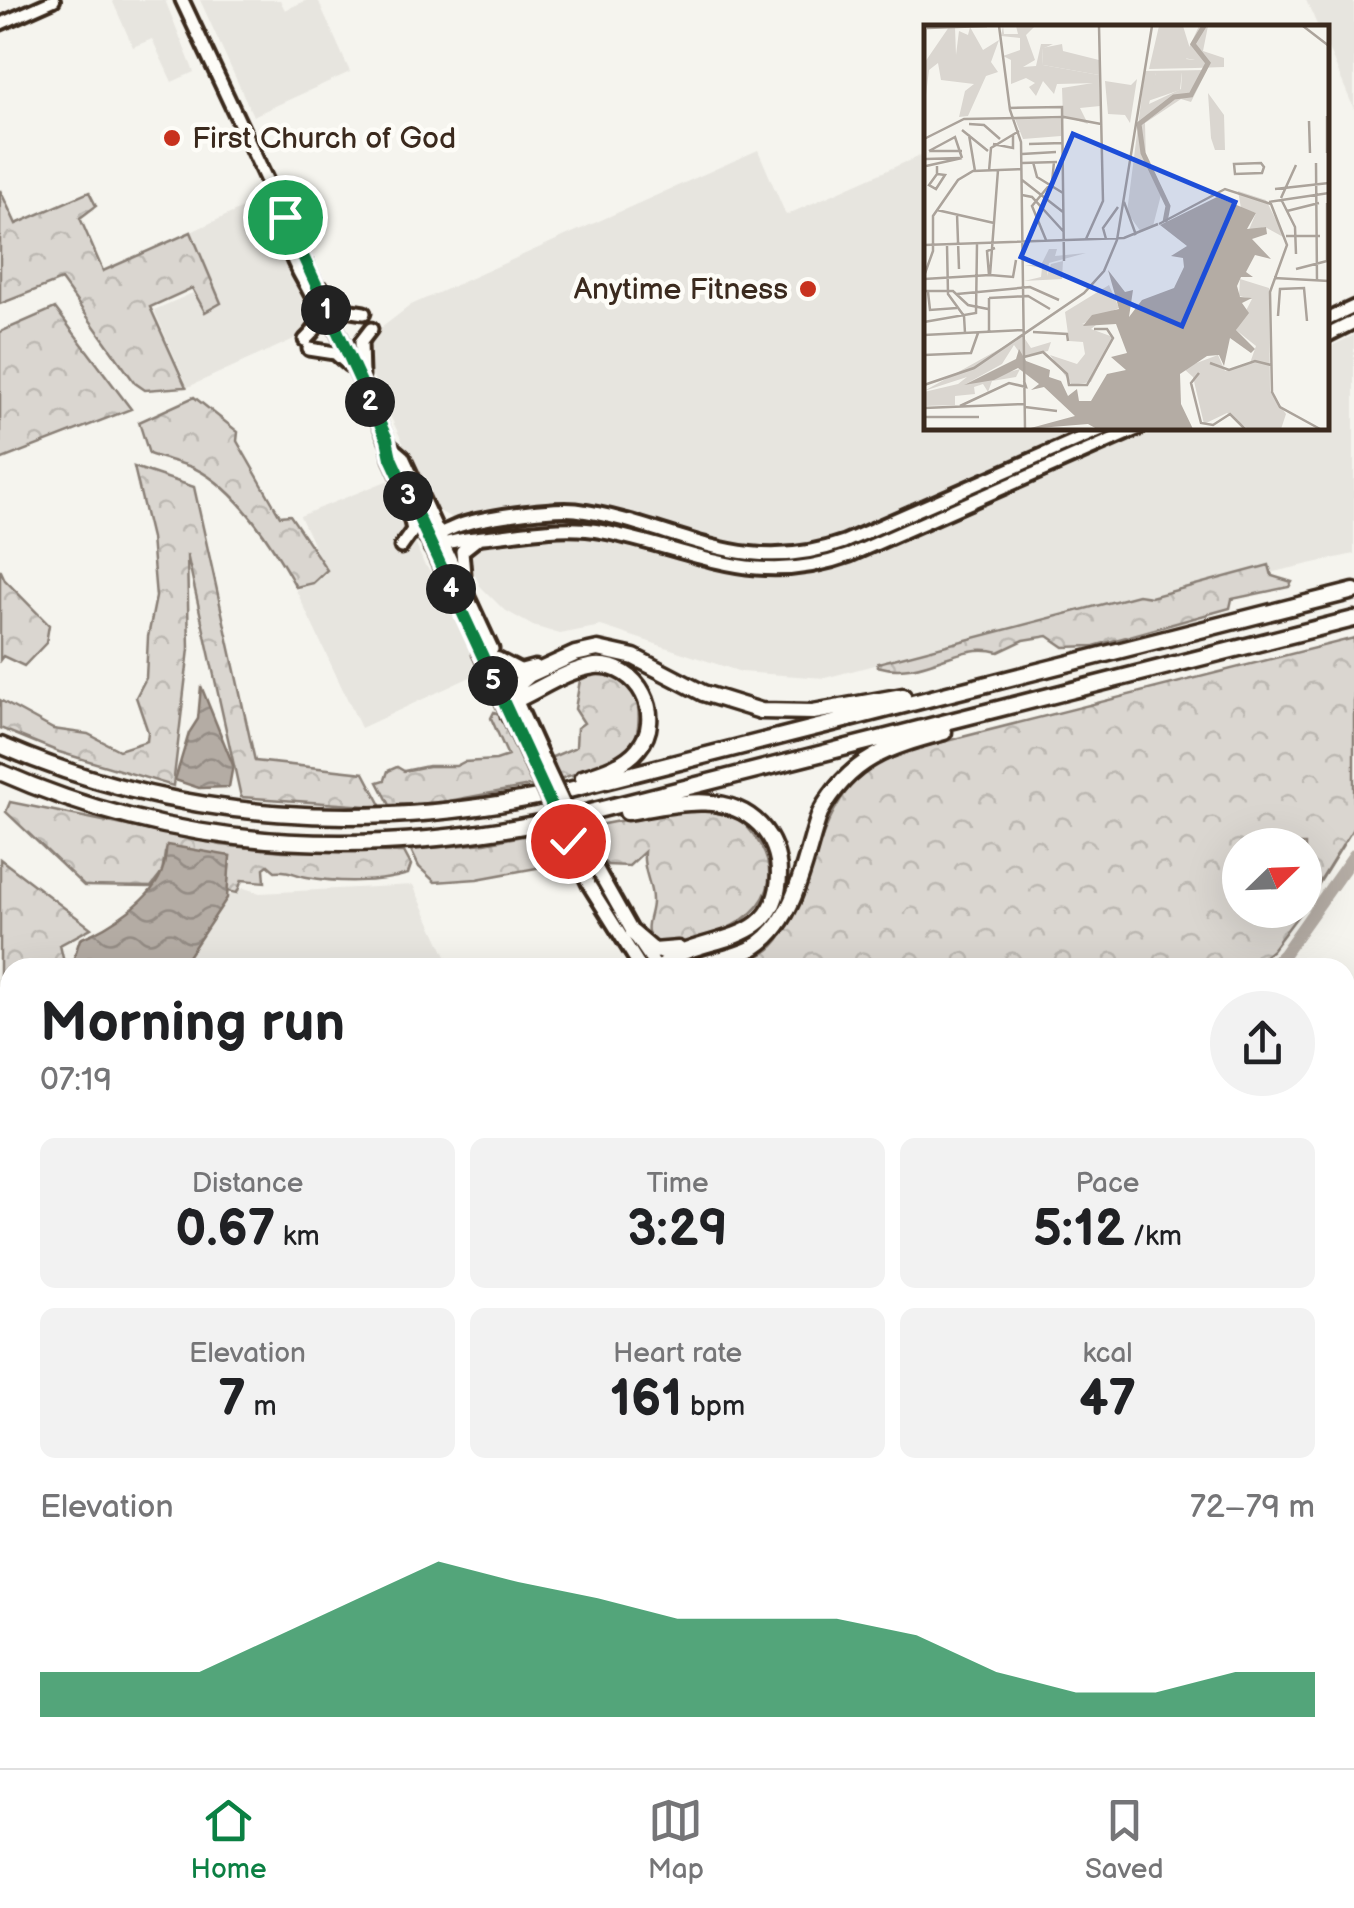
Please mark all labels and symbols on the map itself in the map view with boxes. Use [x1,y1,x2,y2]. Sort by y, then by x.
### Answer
inset map [924,25,1329,430]
place label: First Church of God [192,121,456,157]
marker: First Church of God [161,127,183,149]
pin [243,175,328,260]
place label: Anytime Fitness [574,272,788,308]
marker: Anytime Fitness [797,278,819,300]
pin: 1 [301,285,351,335]
pin: 2 [345,377,395,427]
pin: 3 [383,471,433,521]
pin: 4 [426,564,476,614]
pin: 5 [468,656,518,706]
pin [526,799,611,884]
north arrow [1222,828,1322,928]

